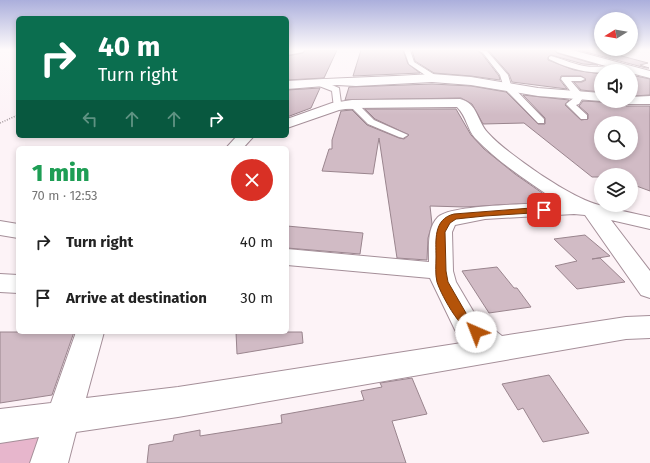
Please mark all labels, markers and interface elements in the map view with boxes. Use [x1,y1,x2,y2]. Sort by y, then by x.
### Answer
north arrow [594,12,638,56]
map controls [594,12,638,212]
text: 40 m [98,30,161,63]
icon: right [32,32,84,84]
text: Turn right [98,64,178,86]
button: sound [594,64,638,108]
icon: left [79,108,101,130]
icon: ahead [121,108,143,130]
icon: ahead [163,108,185,130]
icon: right [205,108,227,130]
button: search [594,116,638,160]
text: 1 min [32,159,90,187]
button: close [231,159,273,201]
button: layers [594,168,638,212]
text: 70 m · 12:53 [32,188,98,203]
pin [527,193,561,227]
icon: arrive [533,199,555,221]
icon: right [32,231,54,253]
text: Turn right [66,233,133,251]
text: 40 m [240,233,273,251]
icon: arrive [32,287,54,309]
text: Arrive at destination [66,289,207,307]
text: 30 m [240,289,273,307]
position arrow [455,311,497,353]

